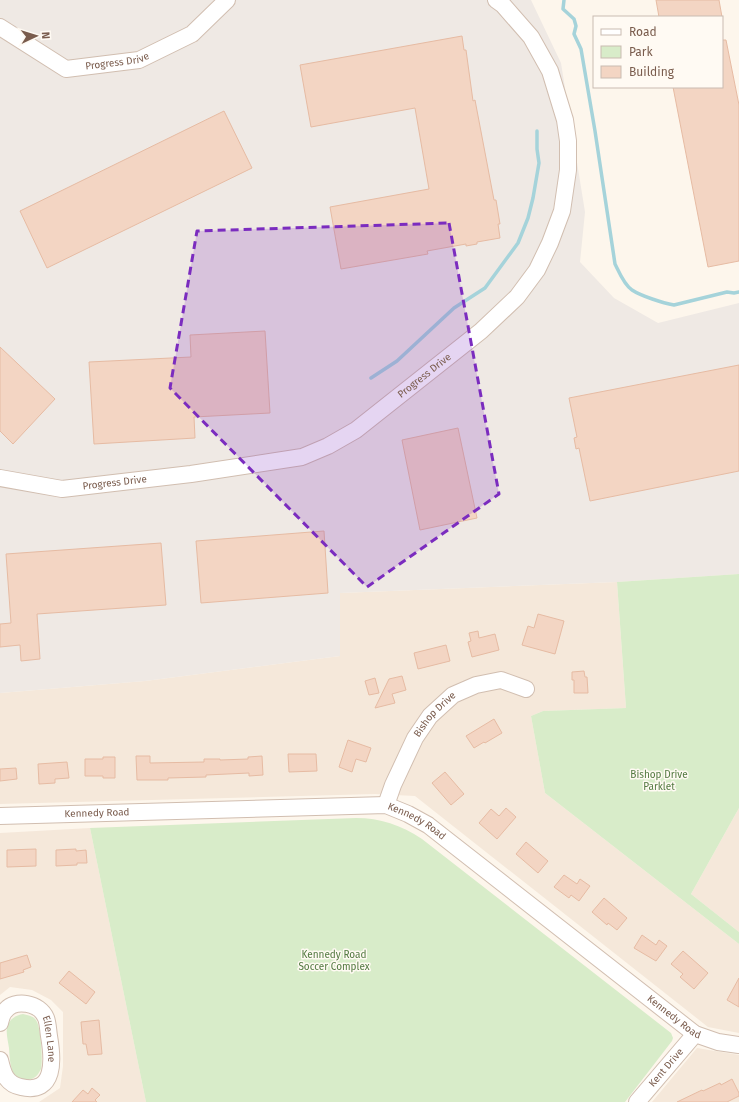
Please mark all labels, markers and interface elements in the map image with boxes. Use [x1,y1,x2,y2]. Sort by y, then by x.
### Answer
north arrow [16,16,56,56]
legend [593,16,723,88]
text: Road [629,25,657,39]
text: N [39,31,52,39]
text: Park [629,45,653,59]
street label: Progress Drive [85,50,151,73]
text: Building [629,65,675,79]
street label: Progress Drive [395,351,454,401]
street label: Progress Drive [82,473,147,493]
street label: Bishop Drive [411,689,458,740]
park label: Bishop Drive Parklet [630,769,688,793]
street label: Kennedy Road [386,800,448,843]
street label: Kennedy Road [64,806,130,820]
park label: Kennedy Road Soccer Complex [298,949,370,973]
street label: Kennedy Road [645,993,702,1042]
street label: Ellen Lane [40,1014,57,1062]
street label: Kent Drive [646,1046,686,1089]

